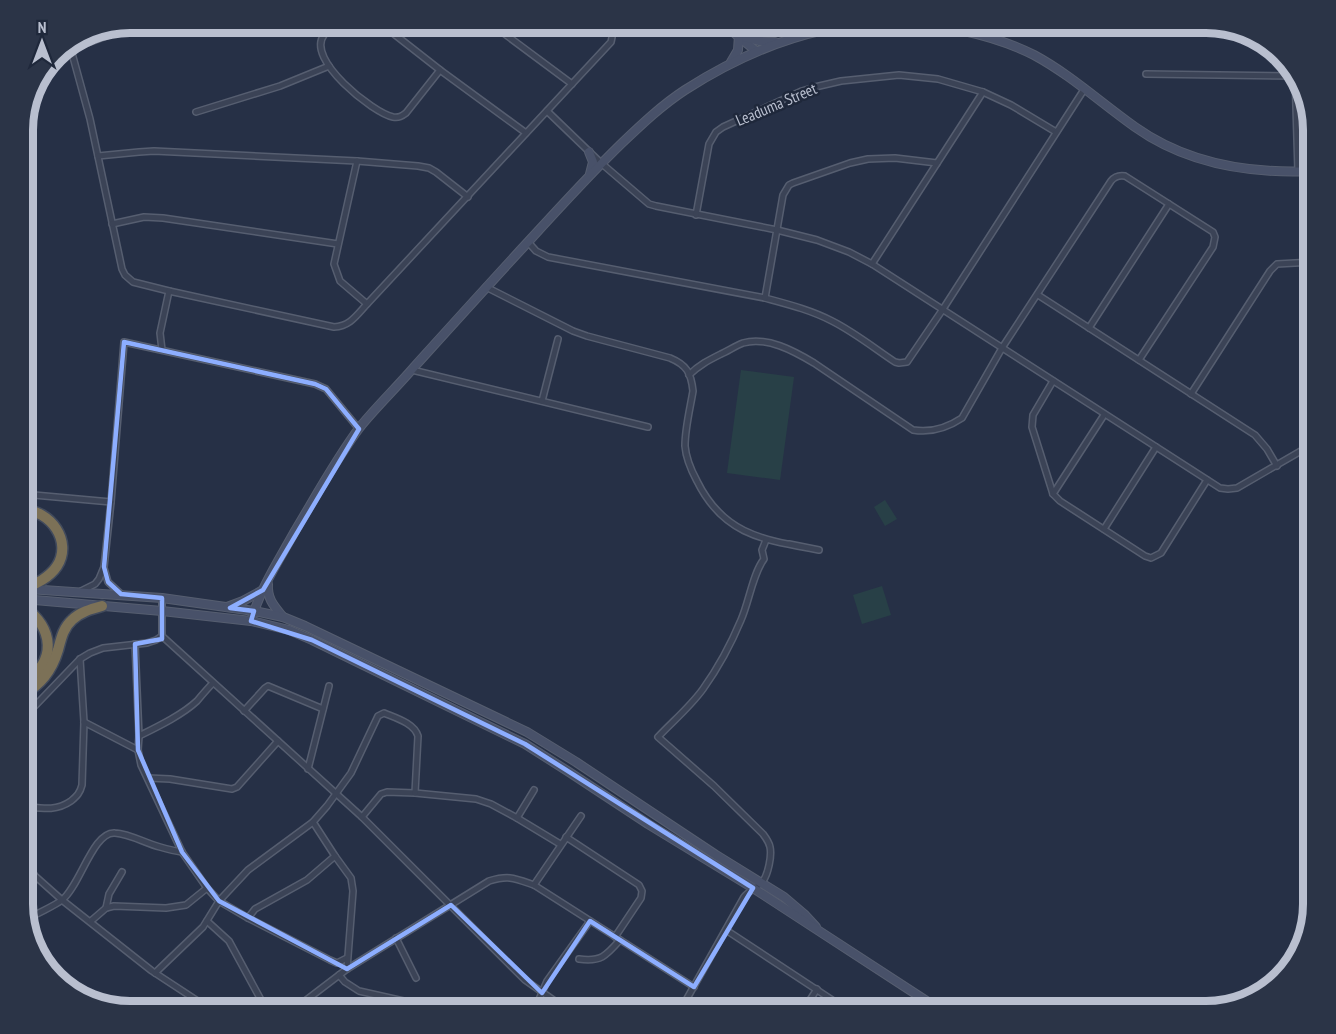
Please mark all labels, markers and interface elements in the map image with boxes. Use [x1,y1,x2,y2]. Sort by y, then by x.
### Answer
north arrow [12,12,72,72]
text: N [38,17,46,37]
street label: Leaduma Street [732,78,820,130]

